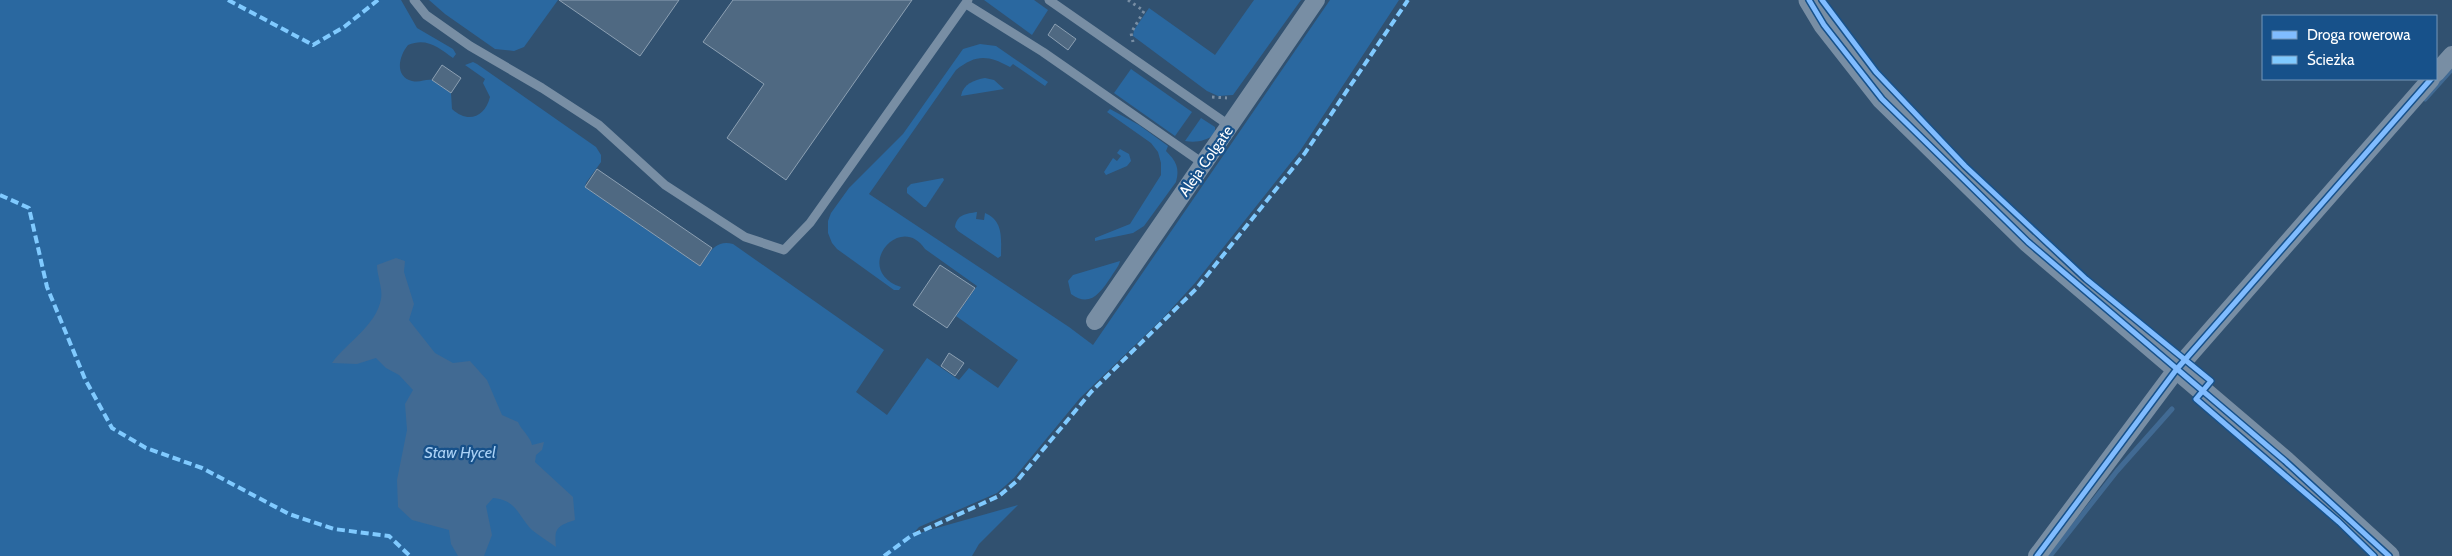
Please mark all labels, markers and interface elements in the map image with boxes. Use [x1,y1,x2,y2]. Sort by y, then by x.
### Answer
legend [2262,15,2437,80]
text: Droga rowerowa [2307,26,2411,44]
text: Ścieżka [2307,50,2355,69]
street label: Aleja Colgate [1175,122,1237,200]
water label: Staw Hycel [424,443,496,462]

